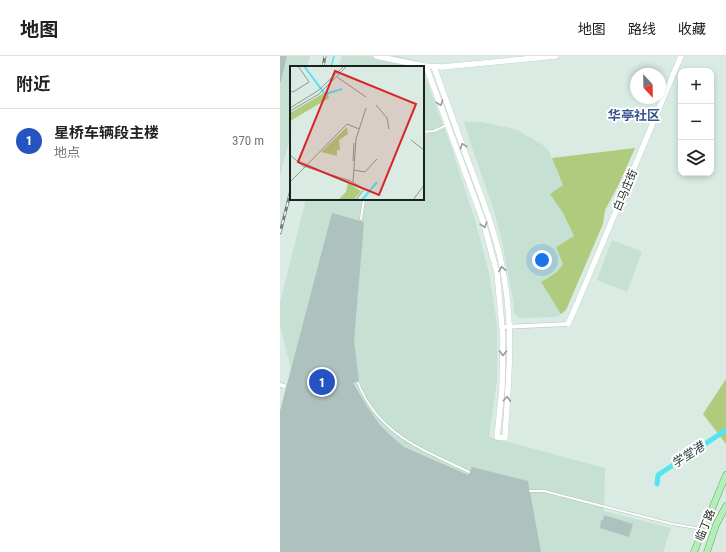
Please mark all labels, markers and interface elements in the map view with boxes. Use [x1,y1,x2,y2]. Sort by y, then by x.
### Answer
text: 地图 [20,18,58,41]
text: 地图 [578,21,606,37]
text: 路线 [628,21,656,37]
text: 收藏 [678,21,706,37]
inset map [290,66,424,200]
north arrow [630,68,666,104]
map controls [678,68,714,176]
button: + [678,68,714,104]
text: 附近 [16,74,50,94]
one-way arrow [435,99,443,106]
button: − [678,104,714,140]
district label: 华亭社区 [608,108,660,123]
text: 星桥车辆段主楼 [54,124,159,142]
text: 1 [26,133,32,148]
text: 370 m [232,133,264,148]
button: layers [678,140,714,176]
one-way arrow [459,142,467,149]
text: 地点 [54,145,80,160]
street label: 白马庄街 [611,167,640,213]
one-way arrow [479,221,488,228]
your location [532,250,552,270]
one-way arrow [499,266,507,272]
one-way arrow [499,350,507,356]
pin: 1 [309,367,335,397]
one-way arrow [503,396,512,402]
water label: 学堂港 [669,438,709,471]
street label: 临丁路 [693,507,718,543]

